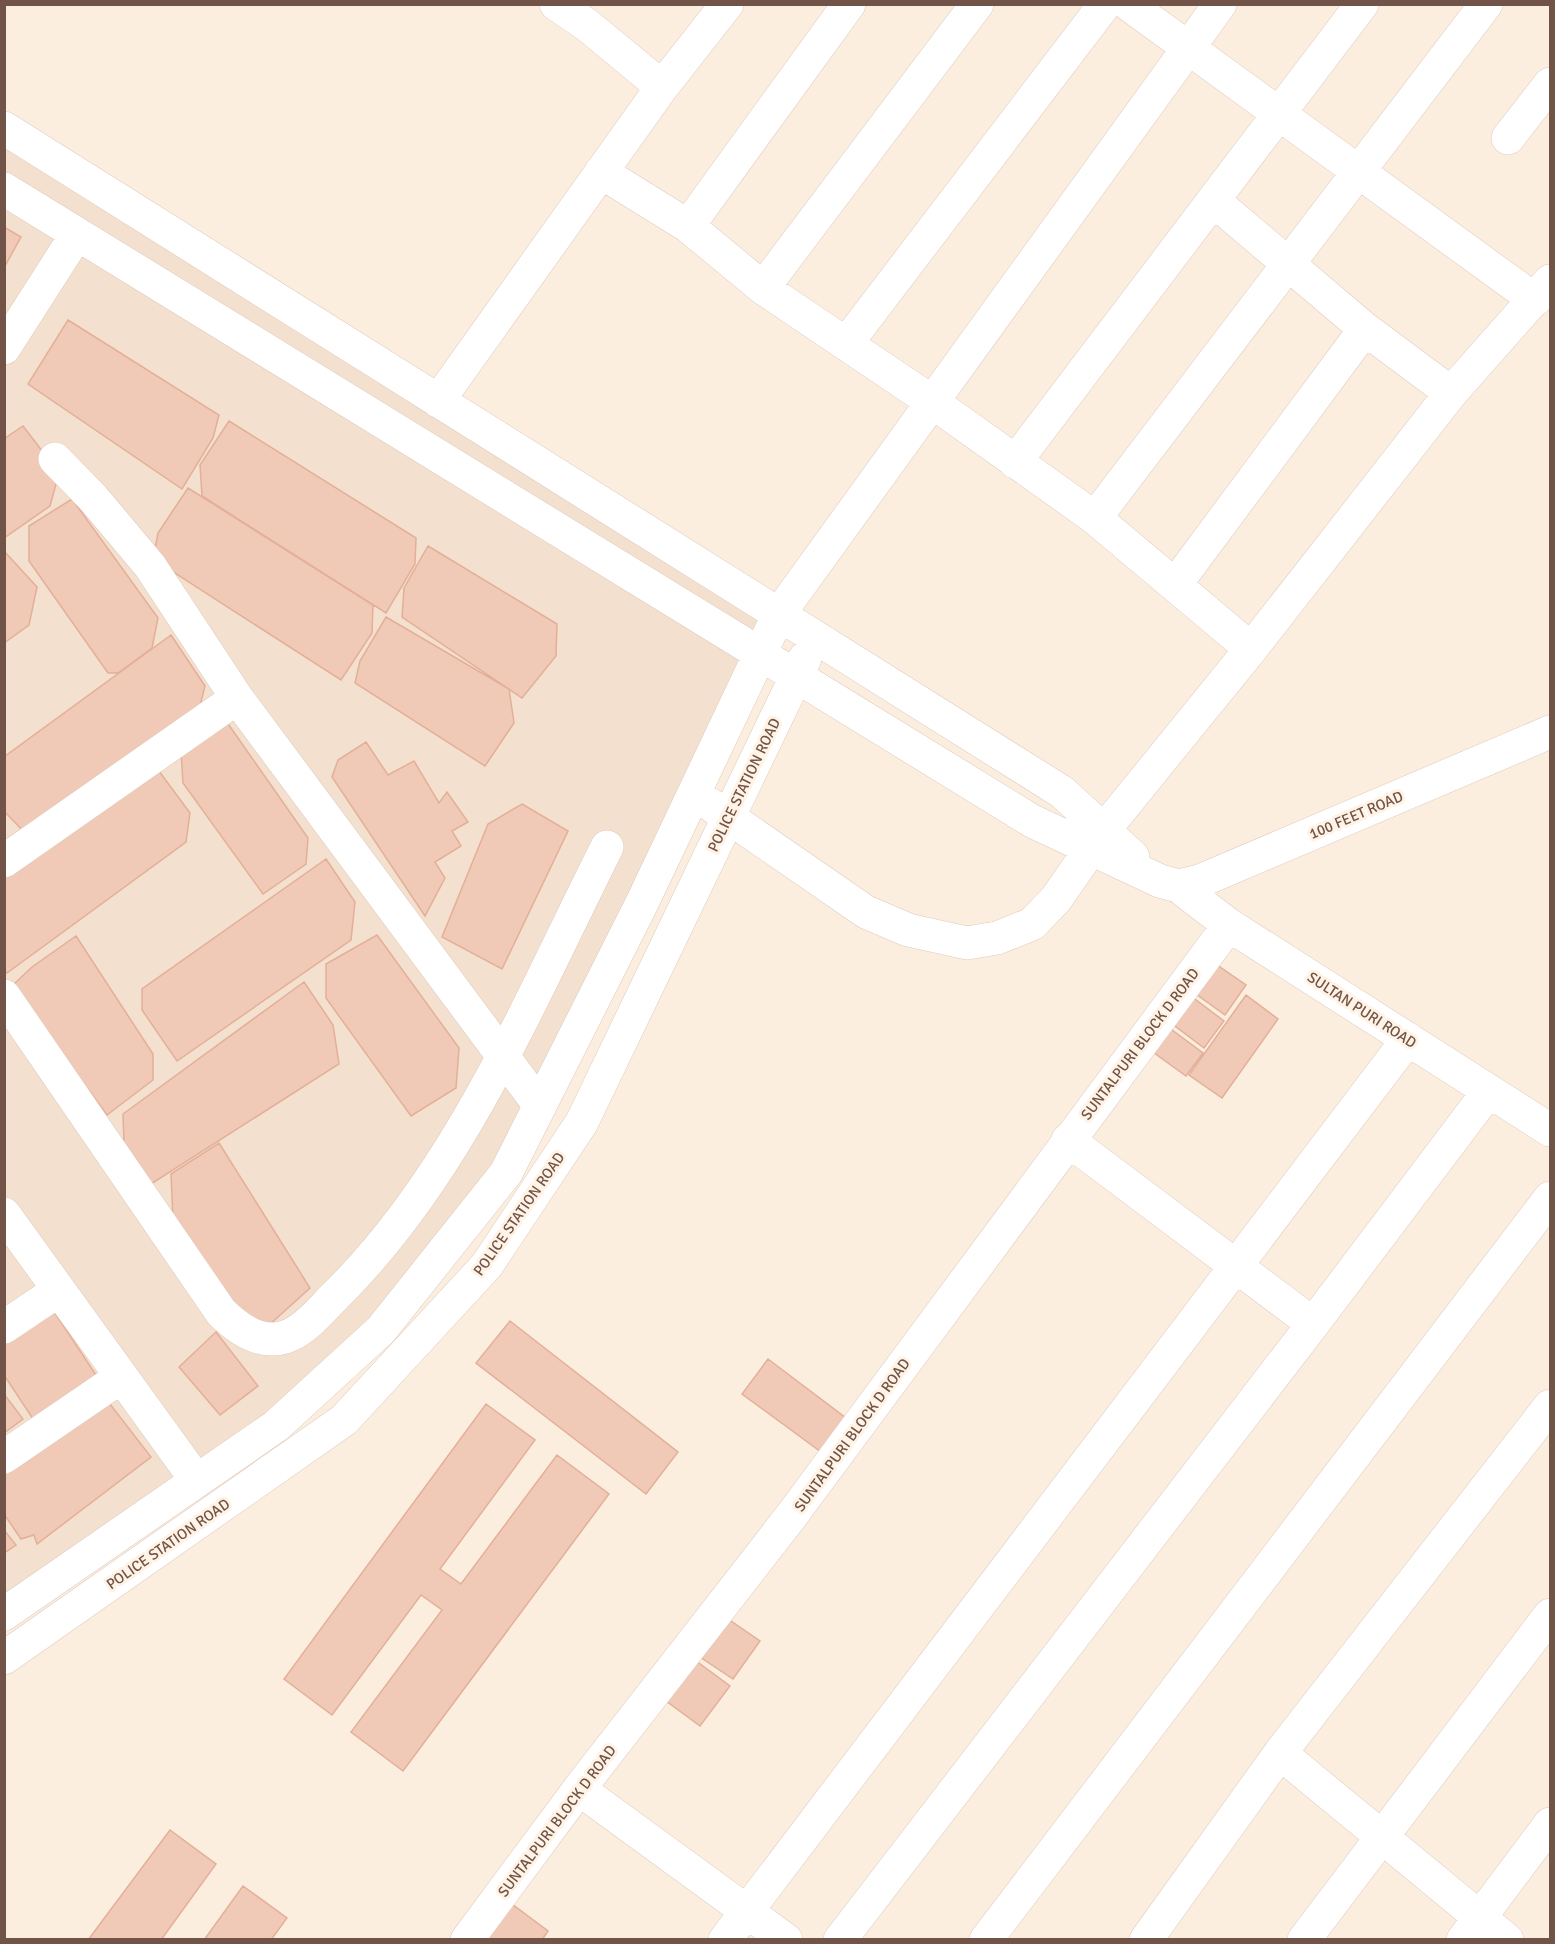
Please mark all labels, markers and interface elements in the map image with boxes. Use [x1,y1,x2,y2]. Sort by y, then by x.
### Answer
street label: POLICE STATION ROAD [704,715,784,855]
street label: 100 FEET ROAD [1306,787,1406,843]
street label: SUNTALPURI BLOCK D ROAD [1077,965,1203,1123]
street label: SULTAN PURI ROAD [1304,968,1420,1052]
street label: POLICE STATION ROAD [470,1149,568,1279]
street label: SUNTALPURI BLOCK D ROAD [790,1355,914,1515]
street label: POLICE STATION ROAD [103,1495,233,1593]
street label: SUNTALPURI BLOCK D ROAD [494,1742,620,1900]

